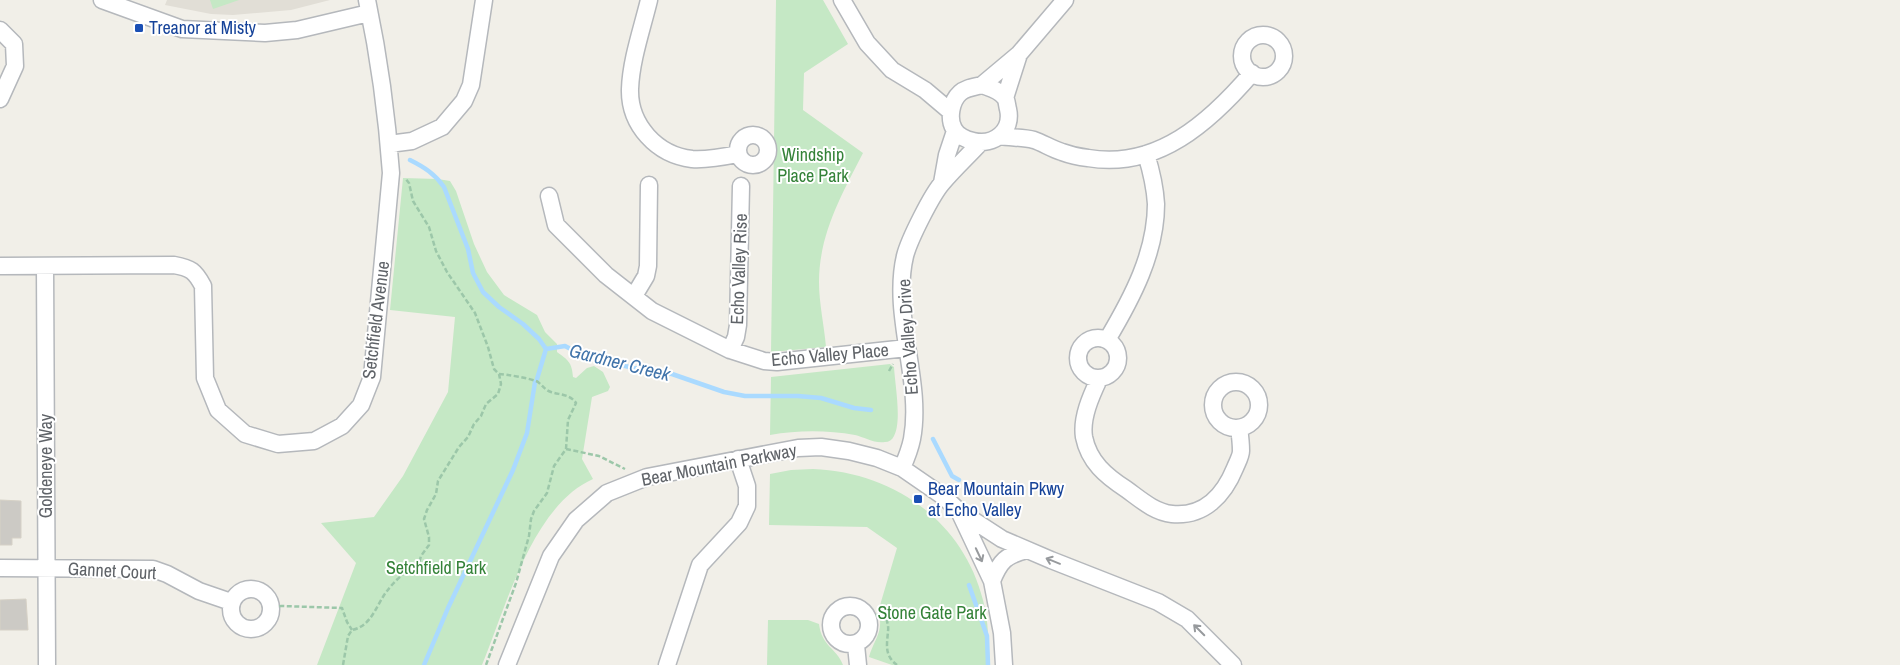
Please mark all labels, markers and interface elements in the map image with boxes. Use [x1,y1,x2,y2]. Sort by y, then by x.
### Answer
place label: Treanor at Misty [149,15,257,40]
marker: Treanor at Misty [133,22,145,34]
park label: Windship Place Park [777,142,849,188]
street label: Echo Valley Rise [724,213,753,325]
street label: Setchfield Avenue [356,259,395,380]
street label: Echo Valley Drive [891,278,924,396]
water label: Gardner Creek [567,337,674,387]
street label: Echo Valley Place [770,337,890,372]
street label: Goldeneye Way [33,413,58,518]
street label: Bear Mountain Parkway [639,437,799,492]
place label: Bear Mountain Pkwy at Echo Valley [928,476,1065,522]
marker: Bear Mountain Pkwy at Echo Valley [912,493,924,505]
one-way arrow [975,547,984,562]
park label: Setchfield Park [386,555,487,580]
street label: Gannet Court [67,556,157,585]
one-way arrow [1046,556,1061,565]
park label: Stone Gate Park [877,600,987,625]
one-way arrow [1192,624,1205,636]

